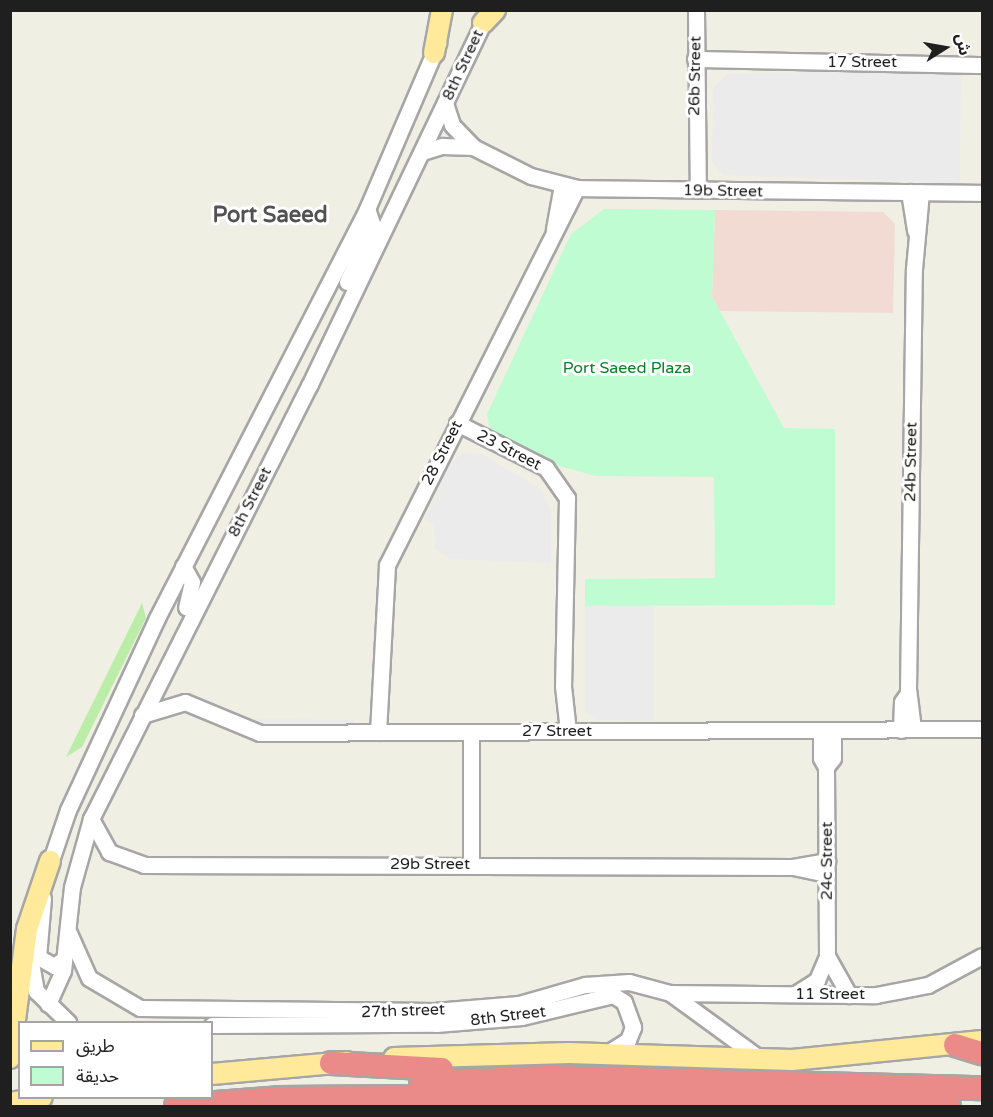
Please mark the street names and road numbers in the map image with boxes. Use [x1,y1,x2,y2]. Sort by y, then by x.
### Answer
street label: 8th Street [438,27,488,103]
street label: 26b Street [685,36,705,116]
street label: 17 Street [827,52,897,72]
street label: 19b Street [683,181,763,201]
street label: 28 Street [418,417,466,489]
street label: 24b Street [901,422,921,502]
street label: 23 Street [473,426,545,474]
street label: 8th Street [224,464,276,540]
street label: 27 Street [522,721,592,741]
street label: 24c Street [817,822,837,900]
street label: 29b Street [390,854,470,874]
street label: 11 Street [795,984,865,1004]
street label: 27th street [361,1000,445,1022]
street label: 8th Street [469,1002,547,1030]

